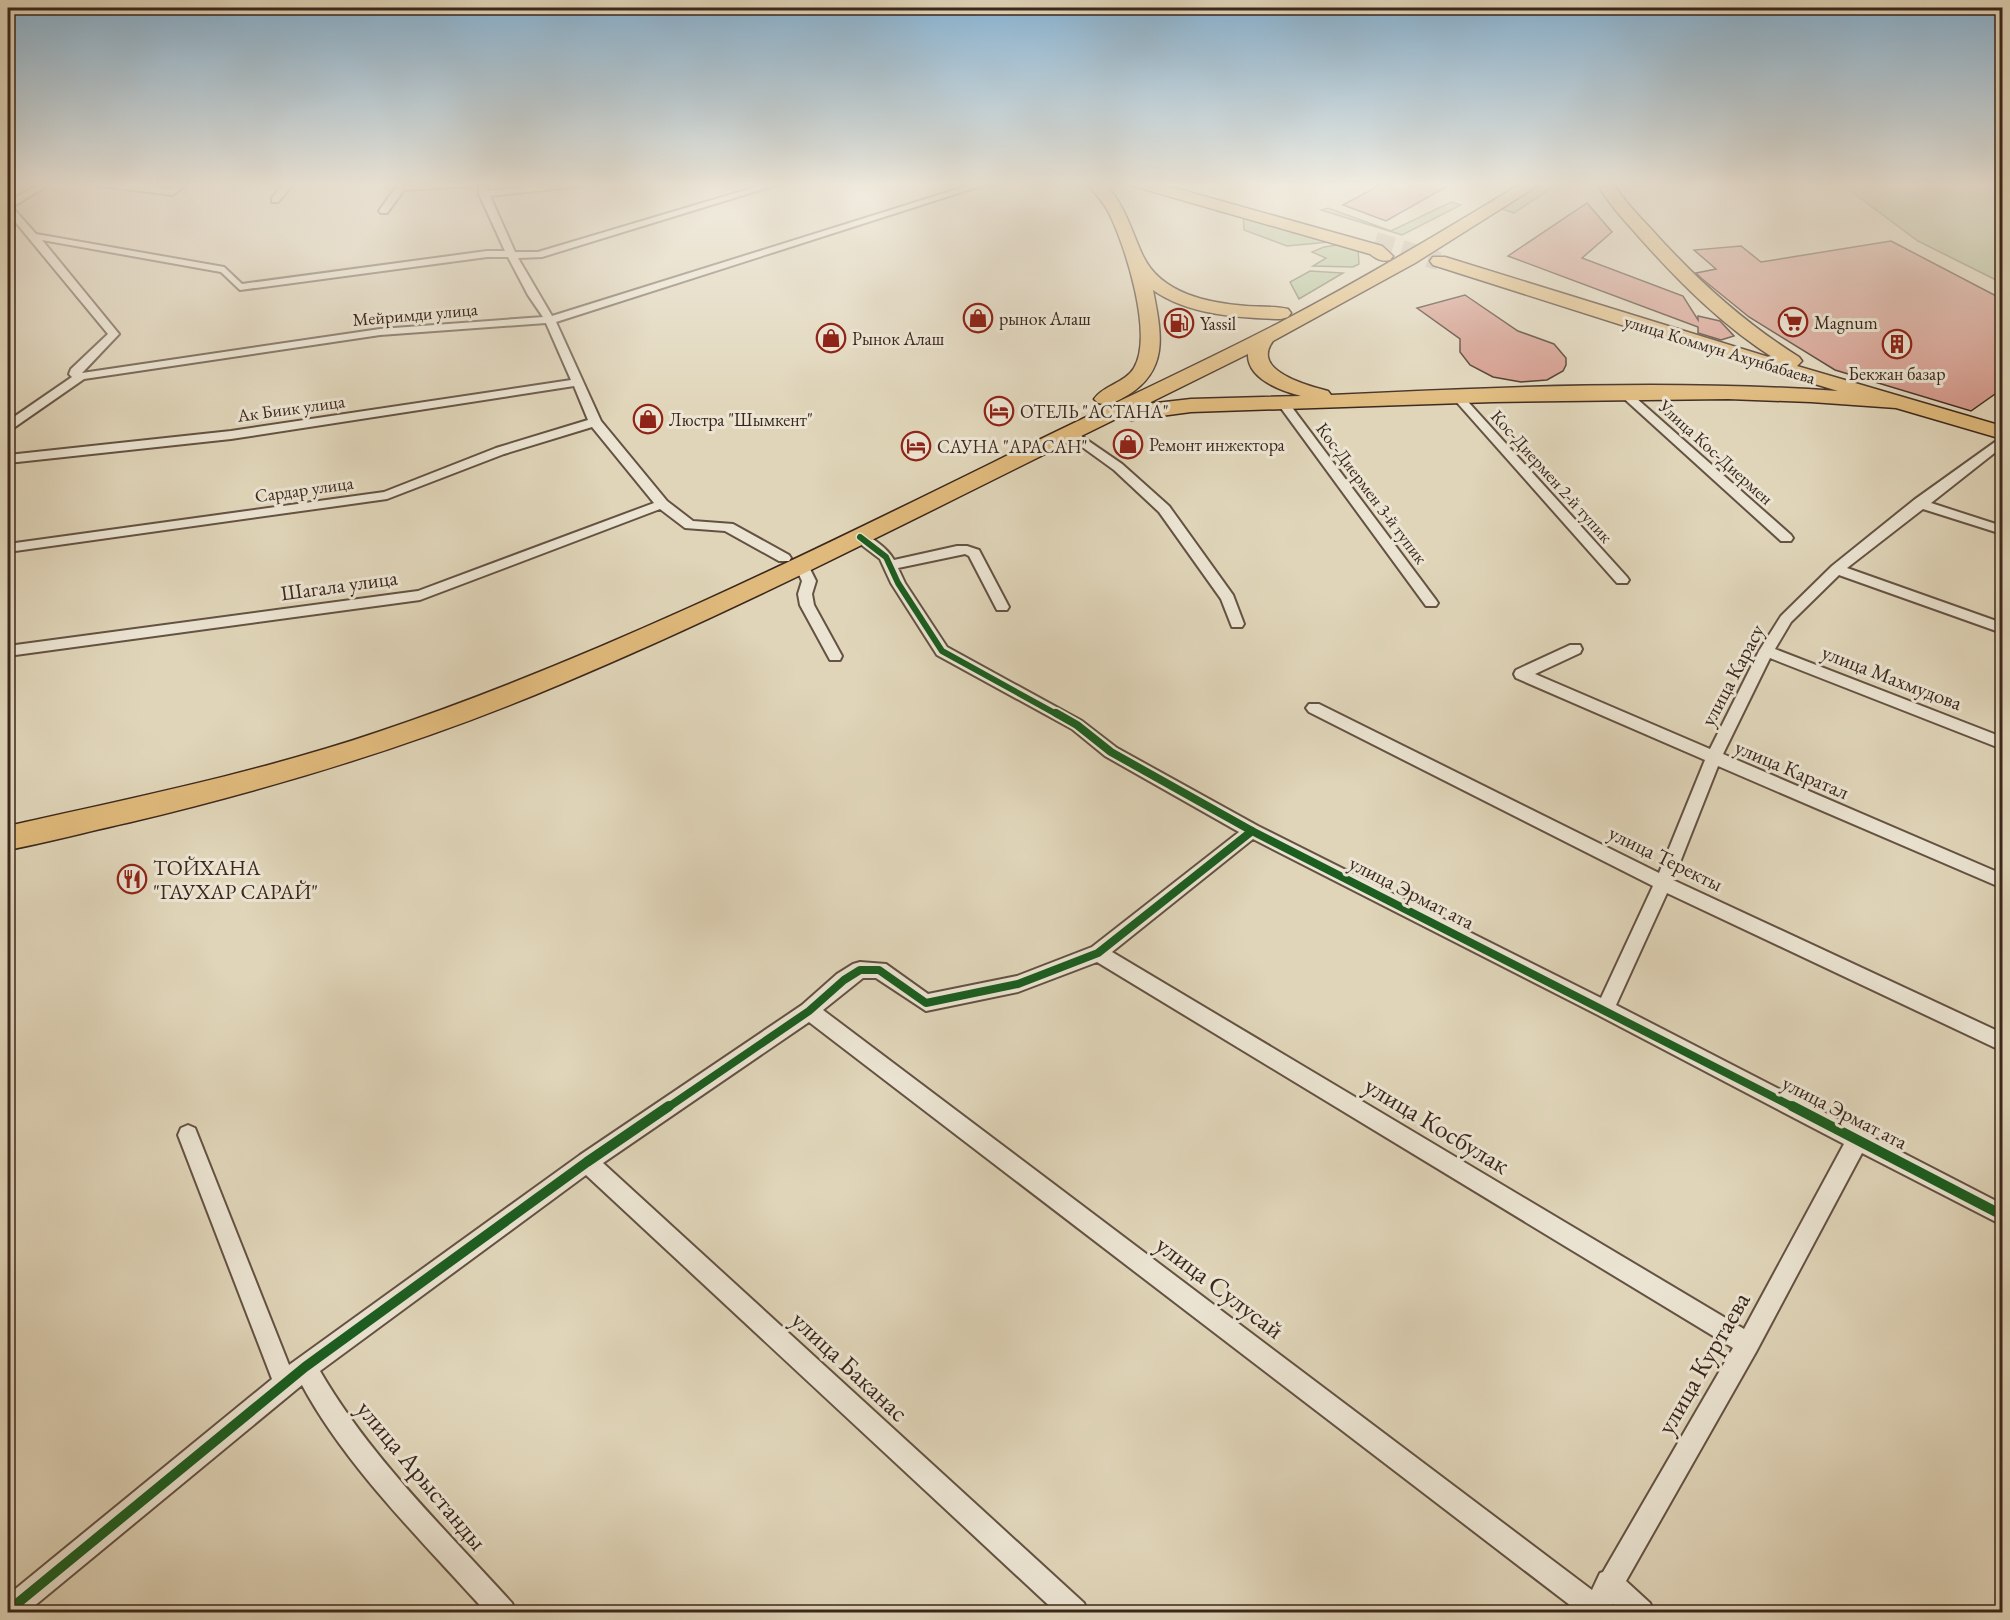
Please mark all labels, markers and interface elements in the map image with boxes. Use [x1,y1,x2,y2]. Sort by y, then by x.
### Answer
street label: Мейримди улица [351,297,479,331]
shop icon: рынок Алаш [962,302,994,334]
supermarket icon: Magnum [1777,306,1809,338]
place label: рынок Алаш [999,307,1091,330]
fuel station icon: Yassil [1163,307,1195,339]
street label: улица Коммун Ахунбабаева [1622,309,1819,389]
place label: Magnum [1814,311,1878,334]
place label: Yassil [1200,312,1236,335]
shop icon: Рынок Алаш [815,322,847,354]
place label: Рынок Алаш [852,327,945,350]
building icon: Бекжан базар [1881,328,1913,360]
place label: Бекжан базар [1848,362,1946,385]
street label: Ак Биик улица [235,389,347,427]
street label: Улица Кос-Диермен [1653,394,1778,510]
hotel icon: ОТЕЛЬ "АСТАНА" [983,395,1015,427]
place label: ОТЕЛЬ "АСТАНА" [1020,400,1169,423]
shop icon: Люстра "Шымкент" [632,403,664,435]
street label: Кос-Диермен 2-й тупик [1486,405,1618,548]
place label: Люстра "Шымкент" [669,408,813,431]
street label: Кос-Диермен 3-й тупик [1311,418,1433,569]
shop icon: Ремонт инжектора [1112,428,1144,460]
hotel icon: САУНА "АРАСАН" [900,430,932,462]
place label: Ремонт инжектора [1149,433,1286,456]
place label: САУНА "АРАСАН" [937,435,1087,458]
street label: Сардар улица [253,471,356,507]
street label: Шагала улица [279,563,400,607]
street label: улица Карасу [1694,619,1771,731]
street label: улица Махмудова [1818,638,1967,716]
street label: улица Каратал [1731,733,1853,805]
street label: улица Теректы [1604,819,1728,897]
street label: улица Эрмат ата [1345,849,1480,935]
place label: ТОЙХАНА "ГАУХАР САРАЙ" [153,854,318,905]
restaurant icon: ТОЙХАНА "ГАУХАР САРАЙ" [116,863,148,895]
street label: улица Косбулак [1358,1068,1516,1182]
street label: улица Эрмат ата [1778,1069,1913,1155]
street label: улица Сулусай [1149,1227,1291,1347]
street label: улица Куртаева [1648,1285,1758,1441]
street label: улица Баканас [784,1303,916,1429]
street label: улица Арыстанды [349,1393,495,1557]

